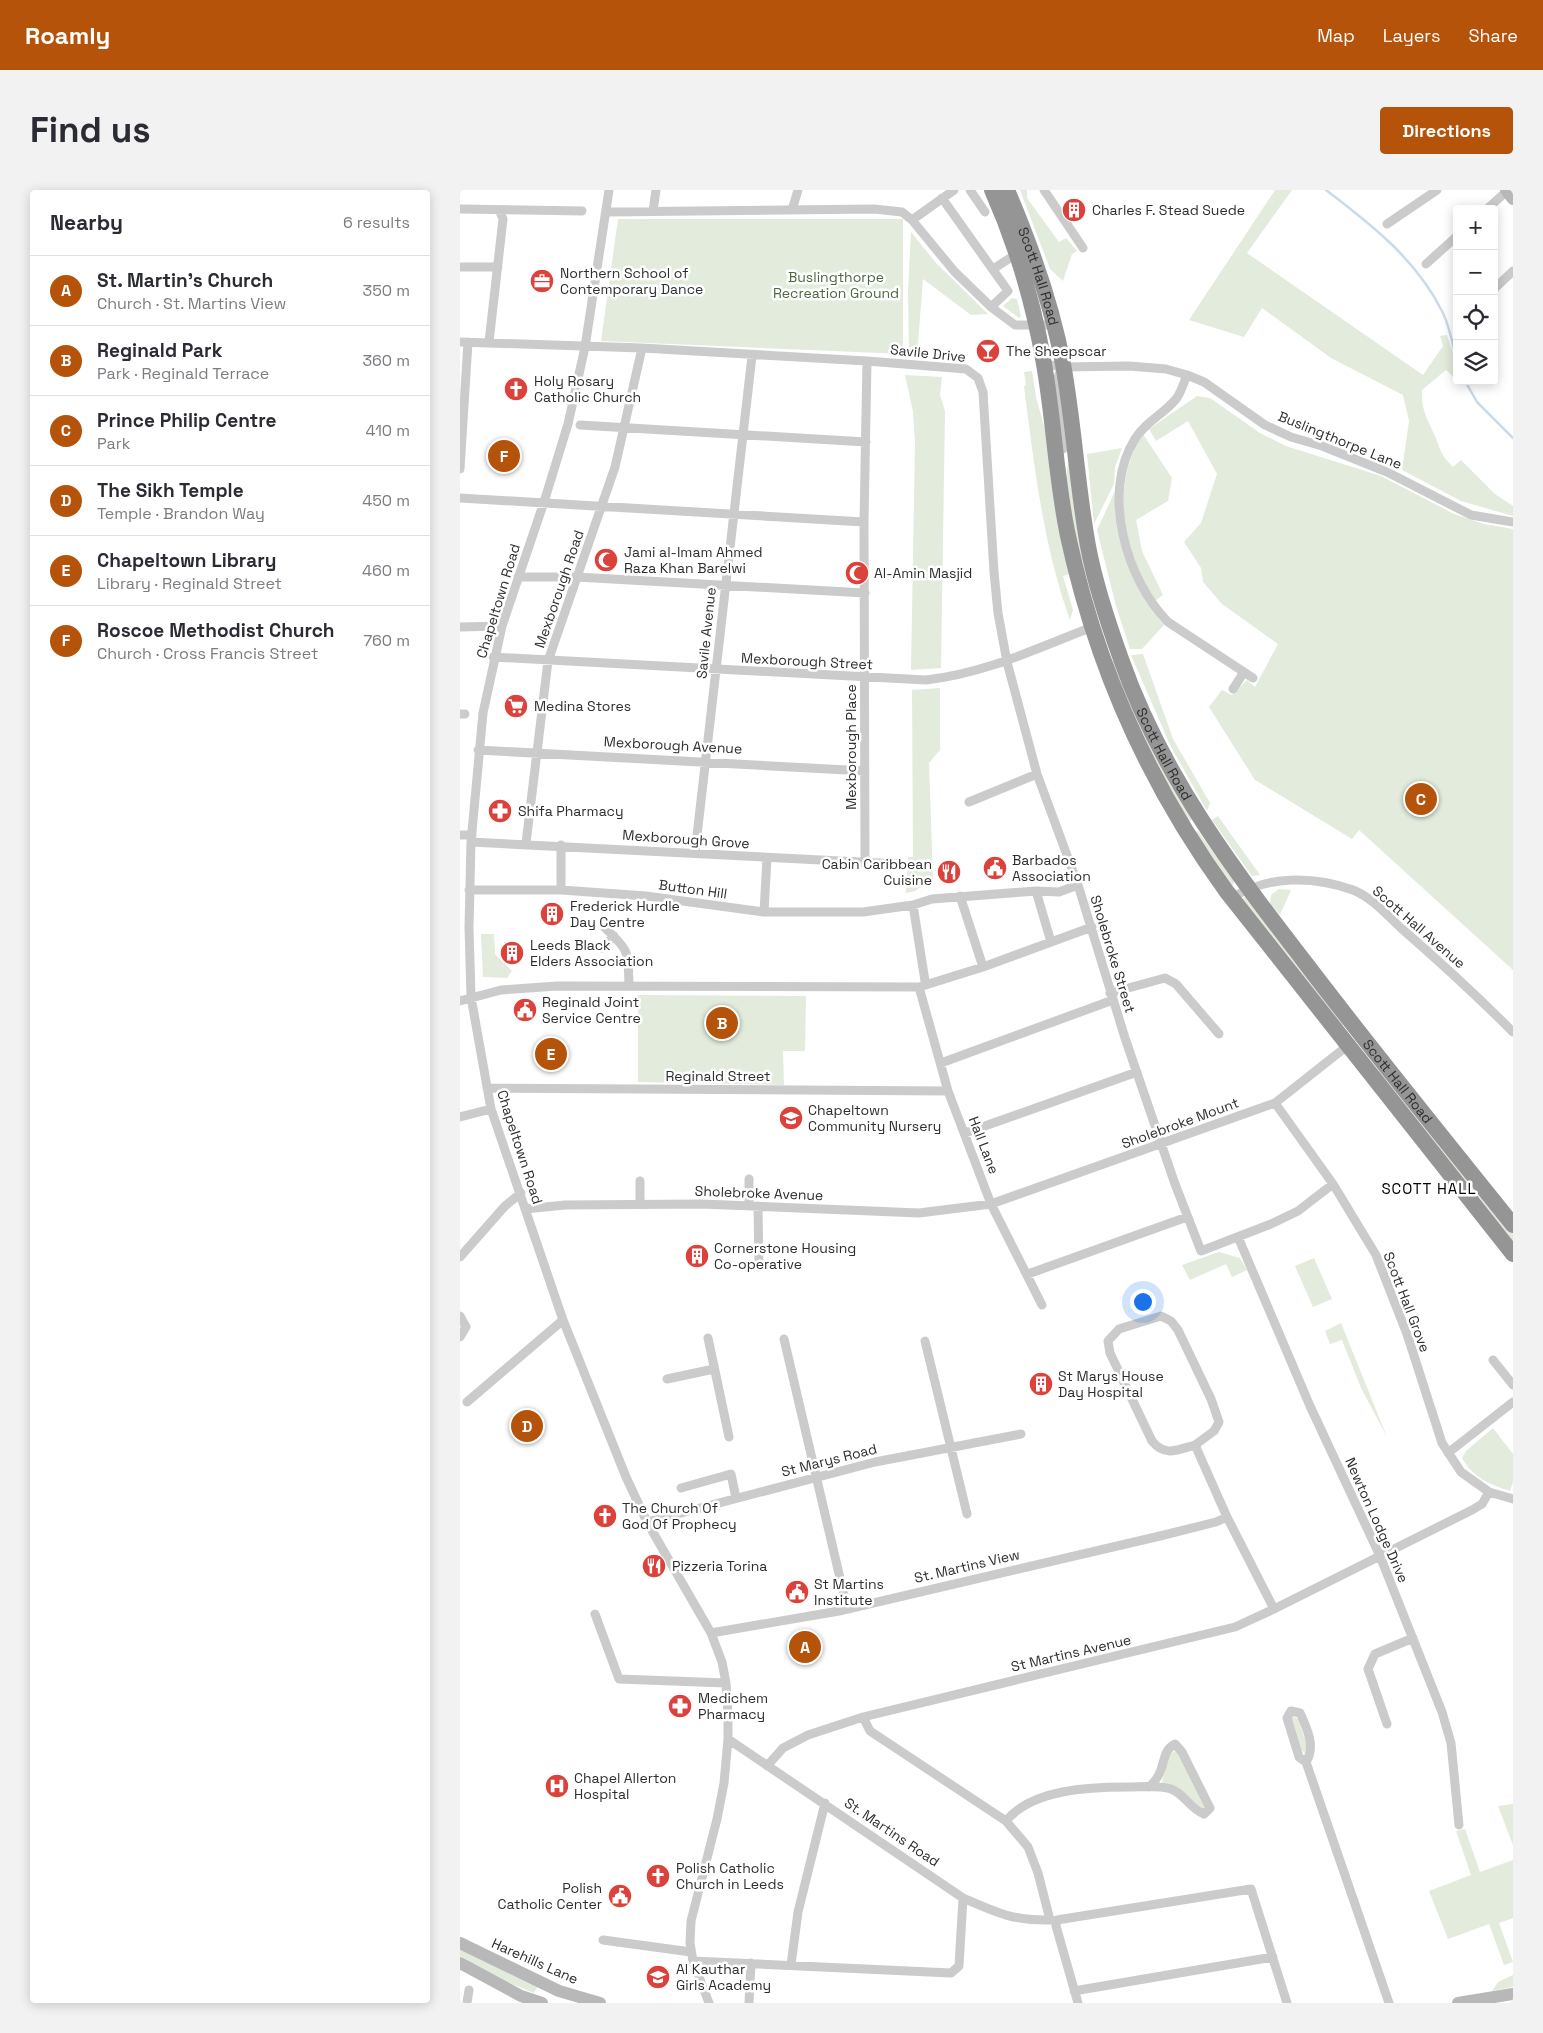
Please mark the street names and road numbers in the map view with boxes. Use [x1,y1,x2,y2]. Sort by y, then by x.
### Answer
street label: Scott Hall Road [1014,225,1063,327]
street label: Savile Drive [889,340,967,366]
street label: Buslingthorpe Lane [1275,407,1405,473]
street label: Mexborough Road [530,528,588,650]
street label: Chapeltown Road [472,542,524,660]
street label: Savile Avenue [692,586,720,680]
street label: Mexborough Street [741,649,873,673]
street label: Mexborough Place [842,684,860,810]
street label: Scott Hall Road [1132,705,1196,803]
street label: Mexborough Avenue [603,732,743,758]
street label: Mexborough Grove [622,826,750,852]
street label: Button Hill [658,875,728,903]
street label: Scott Hall Avenue [1369,882,1469,972]
street label: Sholebroke Street [1087,893,1139,1015]
street label: Scott Hall Road [1359,1036,1437,1127]
street label: Reginald Street [666,1067,771,1085]
street label: Chapeltown Road [493,1088,547,1206]
street label: Sholebroke Mount [1119,1093,1241,1153]
street label: Hall Lane [965,1114,1003,1176]
street label: Sholebroke Avenue [694,1182,824,1204]
street label: Scott Hall Grove [1380,1249,1434,1355]
street label: St Marys Road [779,1439,879,1481]
street label: Newton Lodge Drive [1341,1455,1413,1585]
street label: St. Martins View [912,1545,1022,1587]
street label: St Martins Avenue [1009,1630,1133,1676]
street label: St. Martins Road [841,1794,943,1870]
street label: Harehills Lane [489,1934,581,1988]

